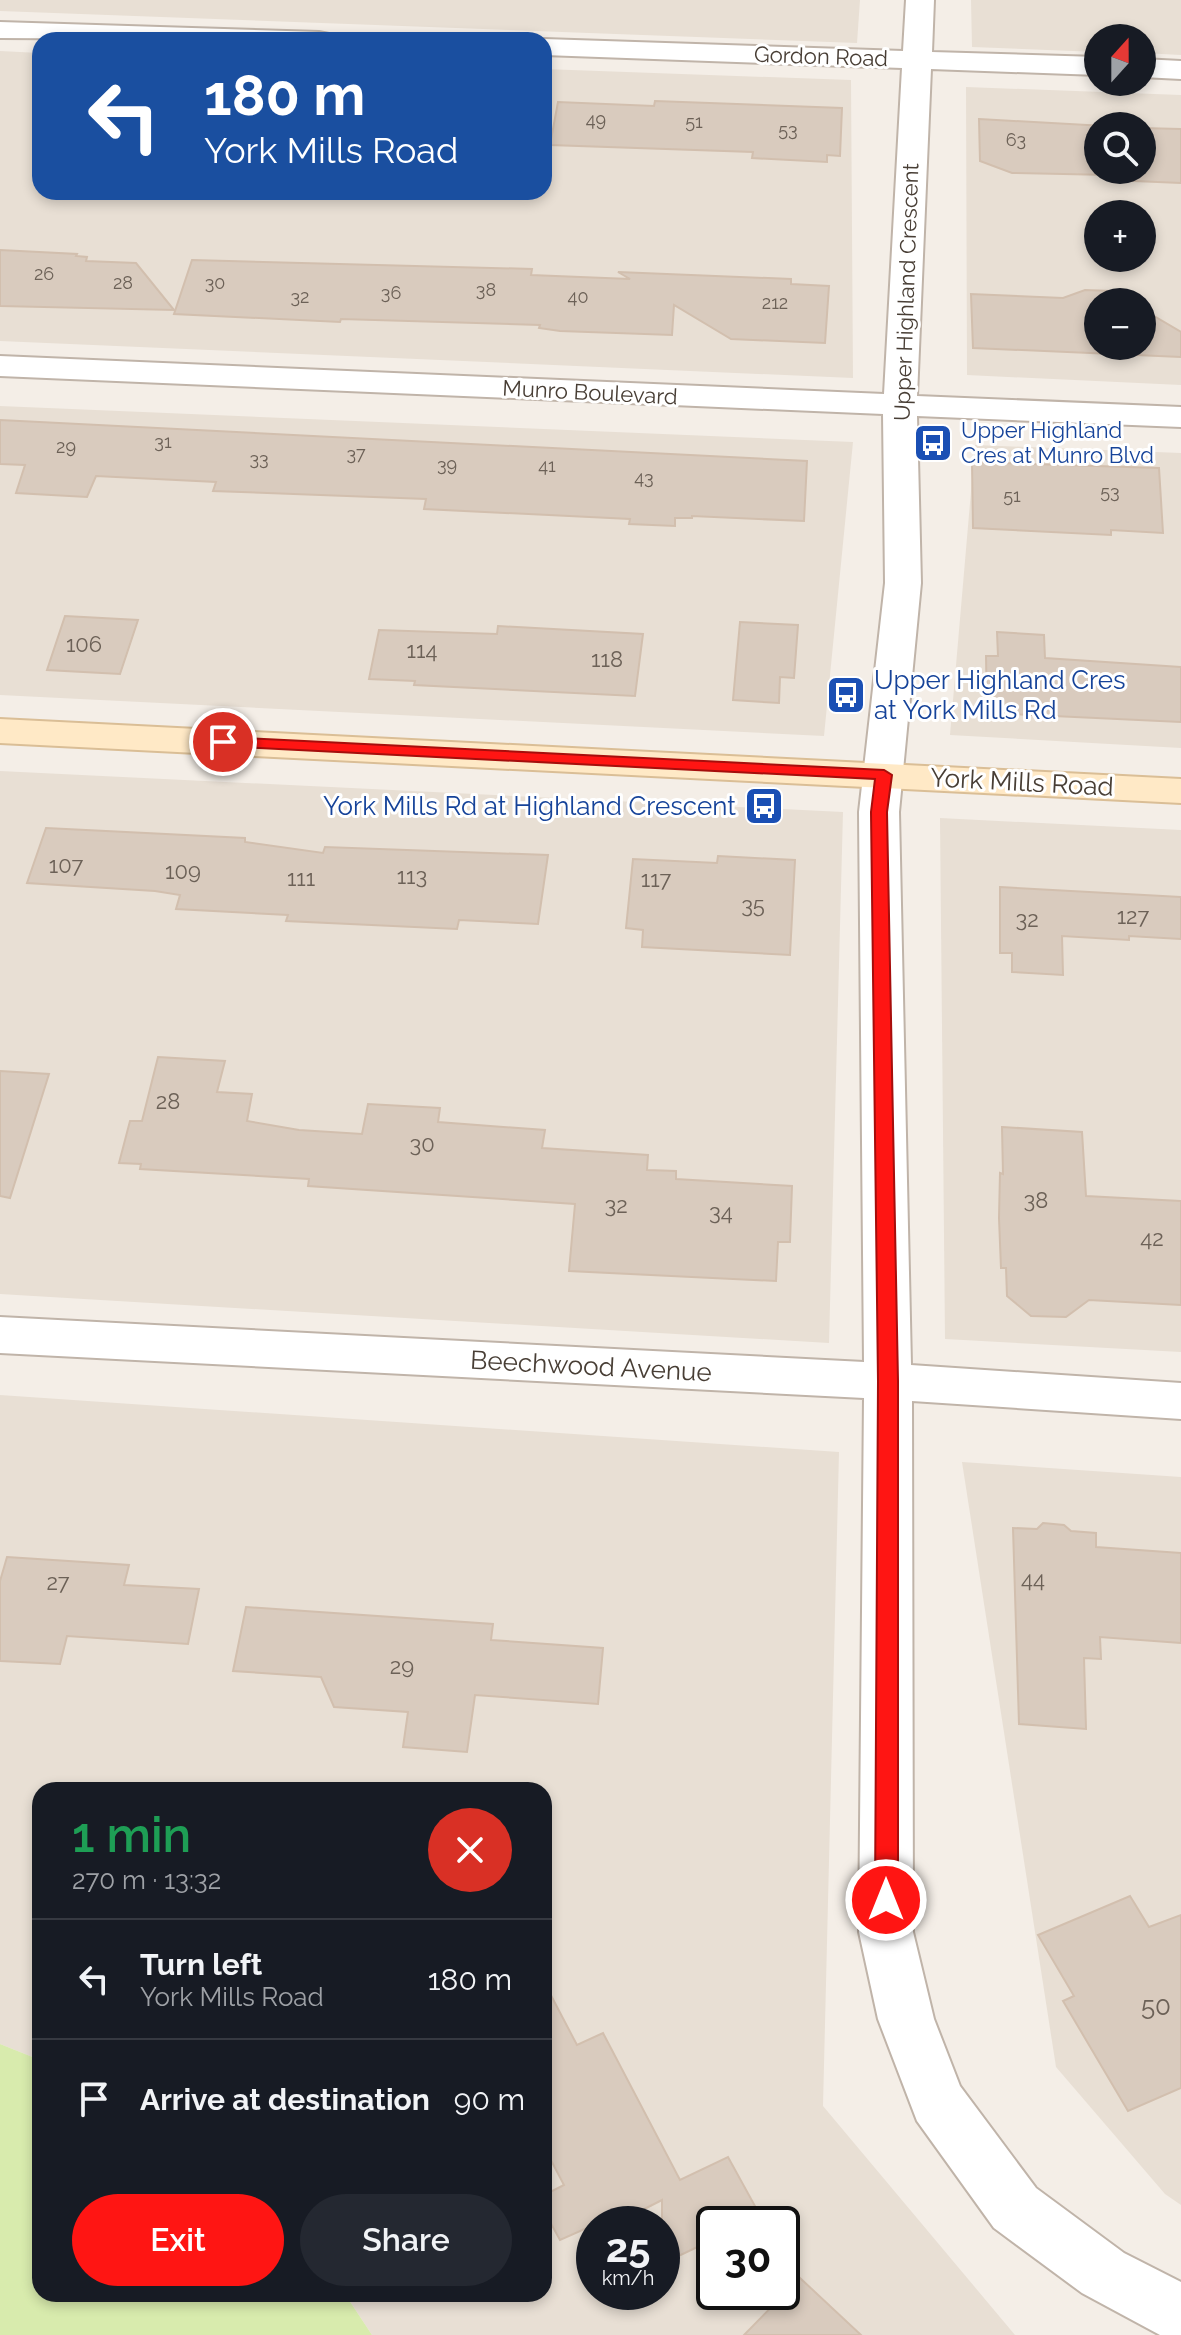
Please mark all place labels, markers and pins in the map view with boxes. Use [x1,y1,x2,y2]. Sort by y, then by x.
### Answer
place label: Upper Highland Cres at Munro Blvd [961,417,1154,468]
bus stop icon: Upper Highland Cres at Munro Blvd [912,422,954,464]
place label: Upper Highland Cres at York Mills Rd [874,665,1126,725]
bus stop icon: Upper Highland Cres at York Mills Rd [825,674,867,716]
pin [189,708,257,776]
bus stop icon: York Mills Rd at Highland Crescent [743,785,785,827]
place label: York Mills Rd at Highland Crescent [323,791,736,821]

